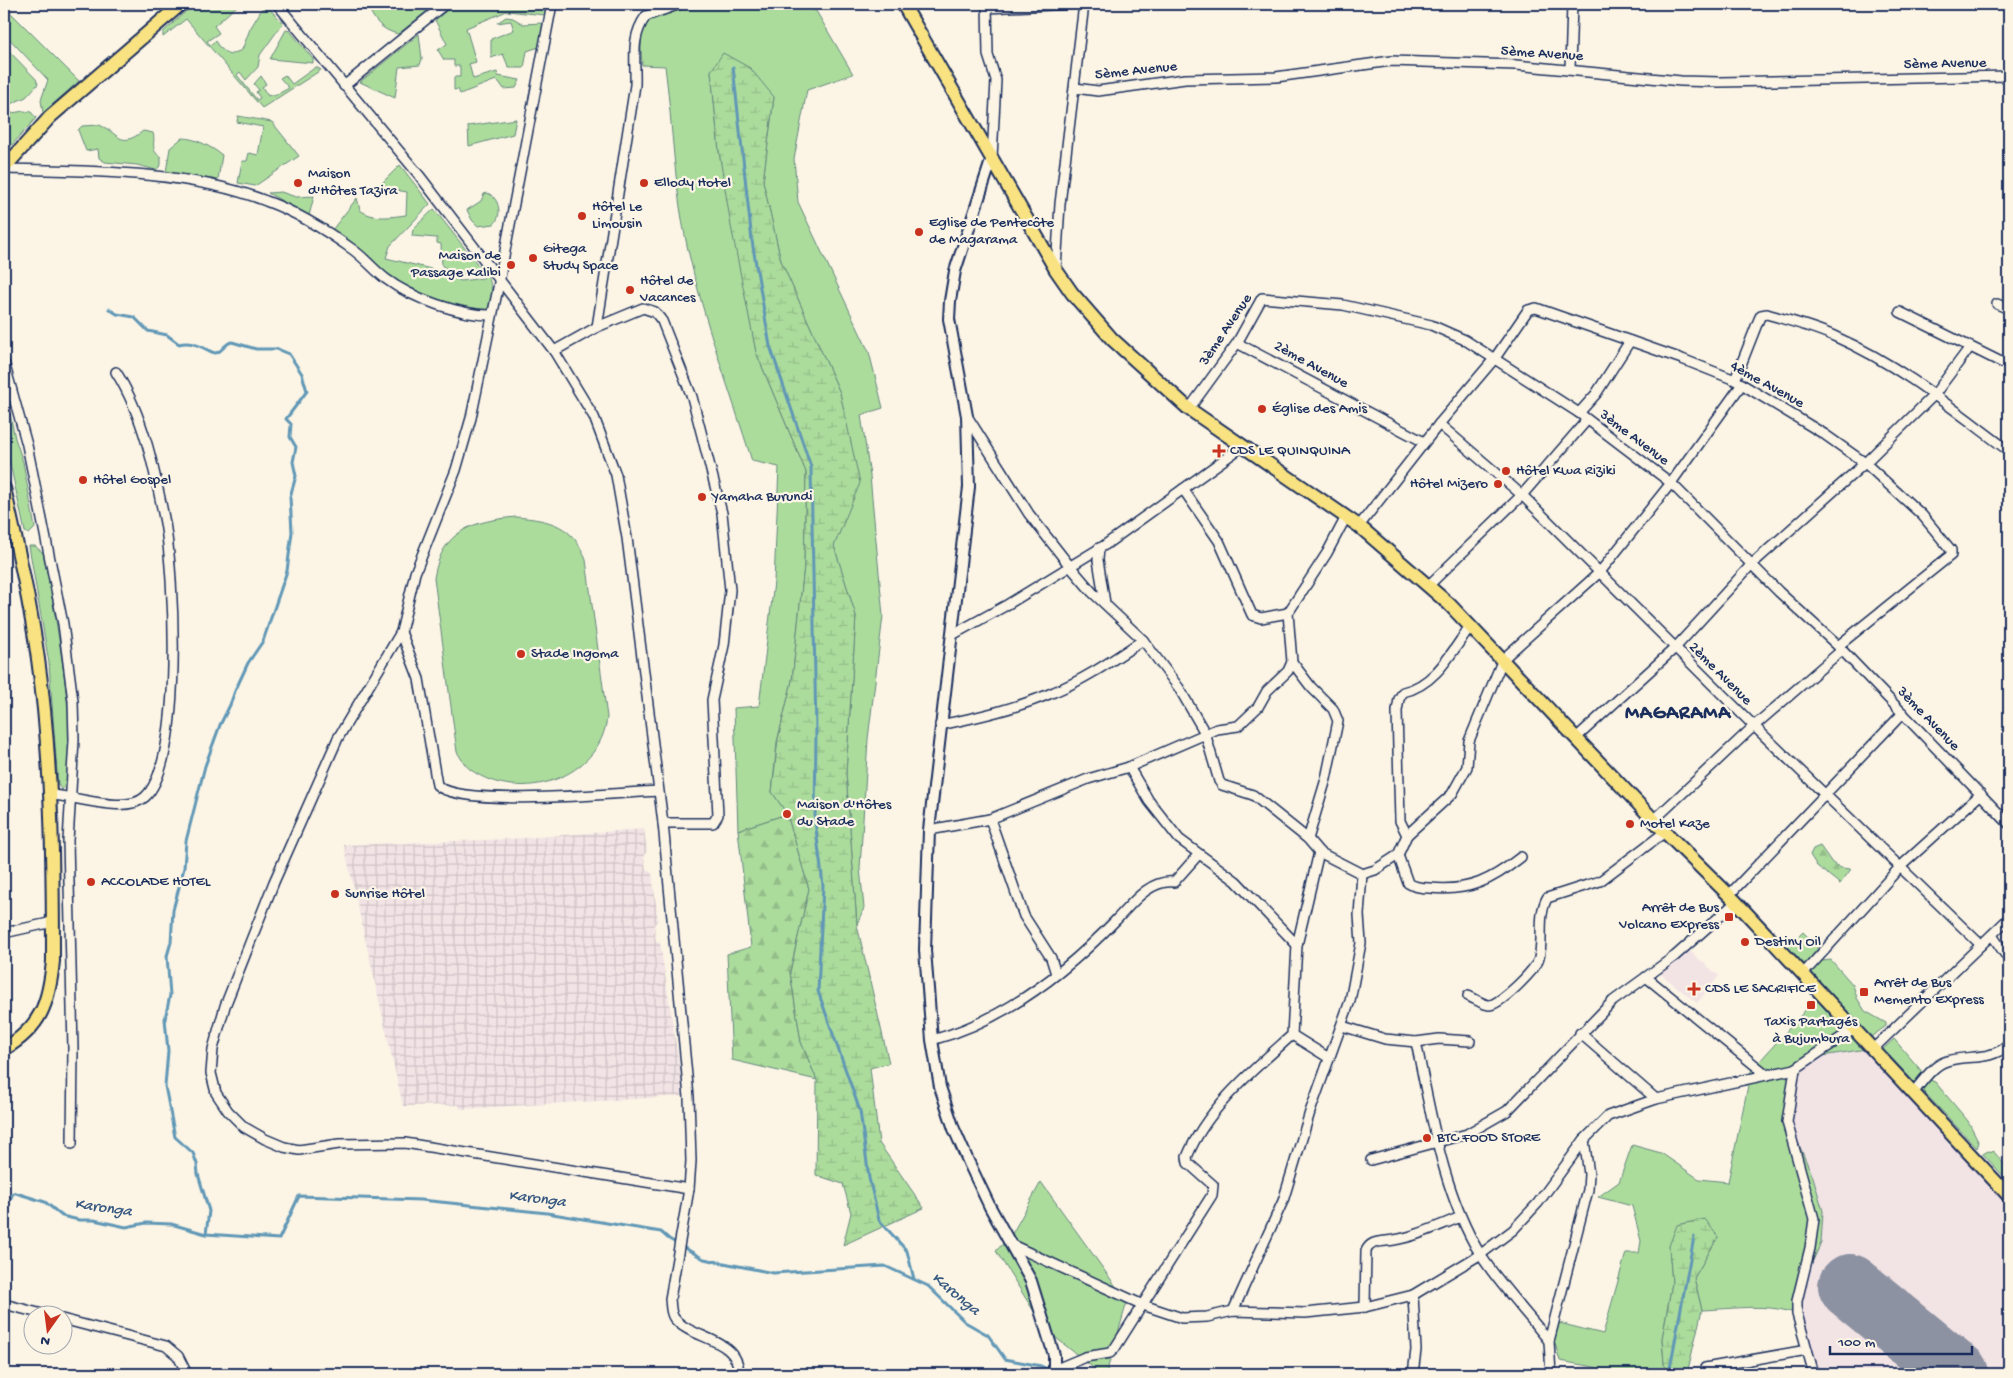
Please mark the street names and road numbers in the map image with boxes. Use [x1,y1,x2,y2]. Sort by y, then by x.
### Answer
street label: 5ème Avenue [1500,42,1584,66]
street label: 5ème Avenue [1904,54,1987,74]
street label: 5ème Avenue [1094,58,1178,84]
street label: 3ème Avenue [1195,291,1257,370]
street label: 2ème Avenue [1271,337,1352,393]
street label: 4ème Avenue [1727,357,1807,413]
street label: 3ème Avenue [1595,405,1673,470]
street label: 2ème Avenue [1685,639,1756,710]
street label: 3ème Avenue [1892,682,1963,755]

